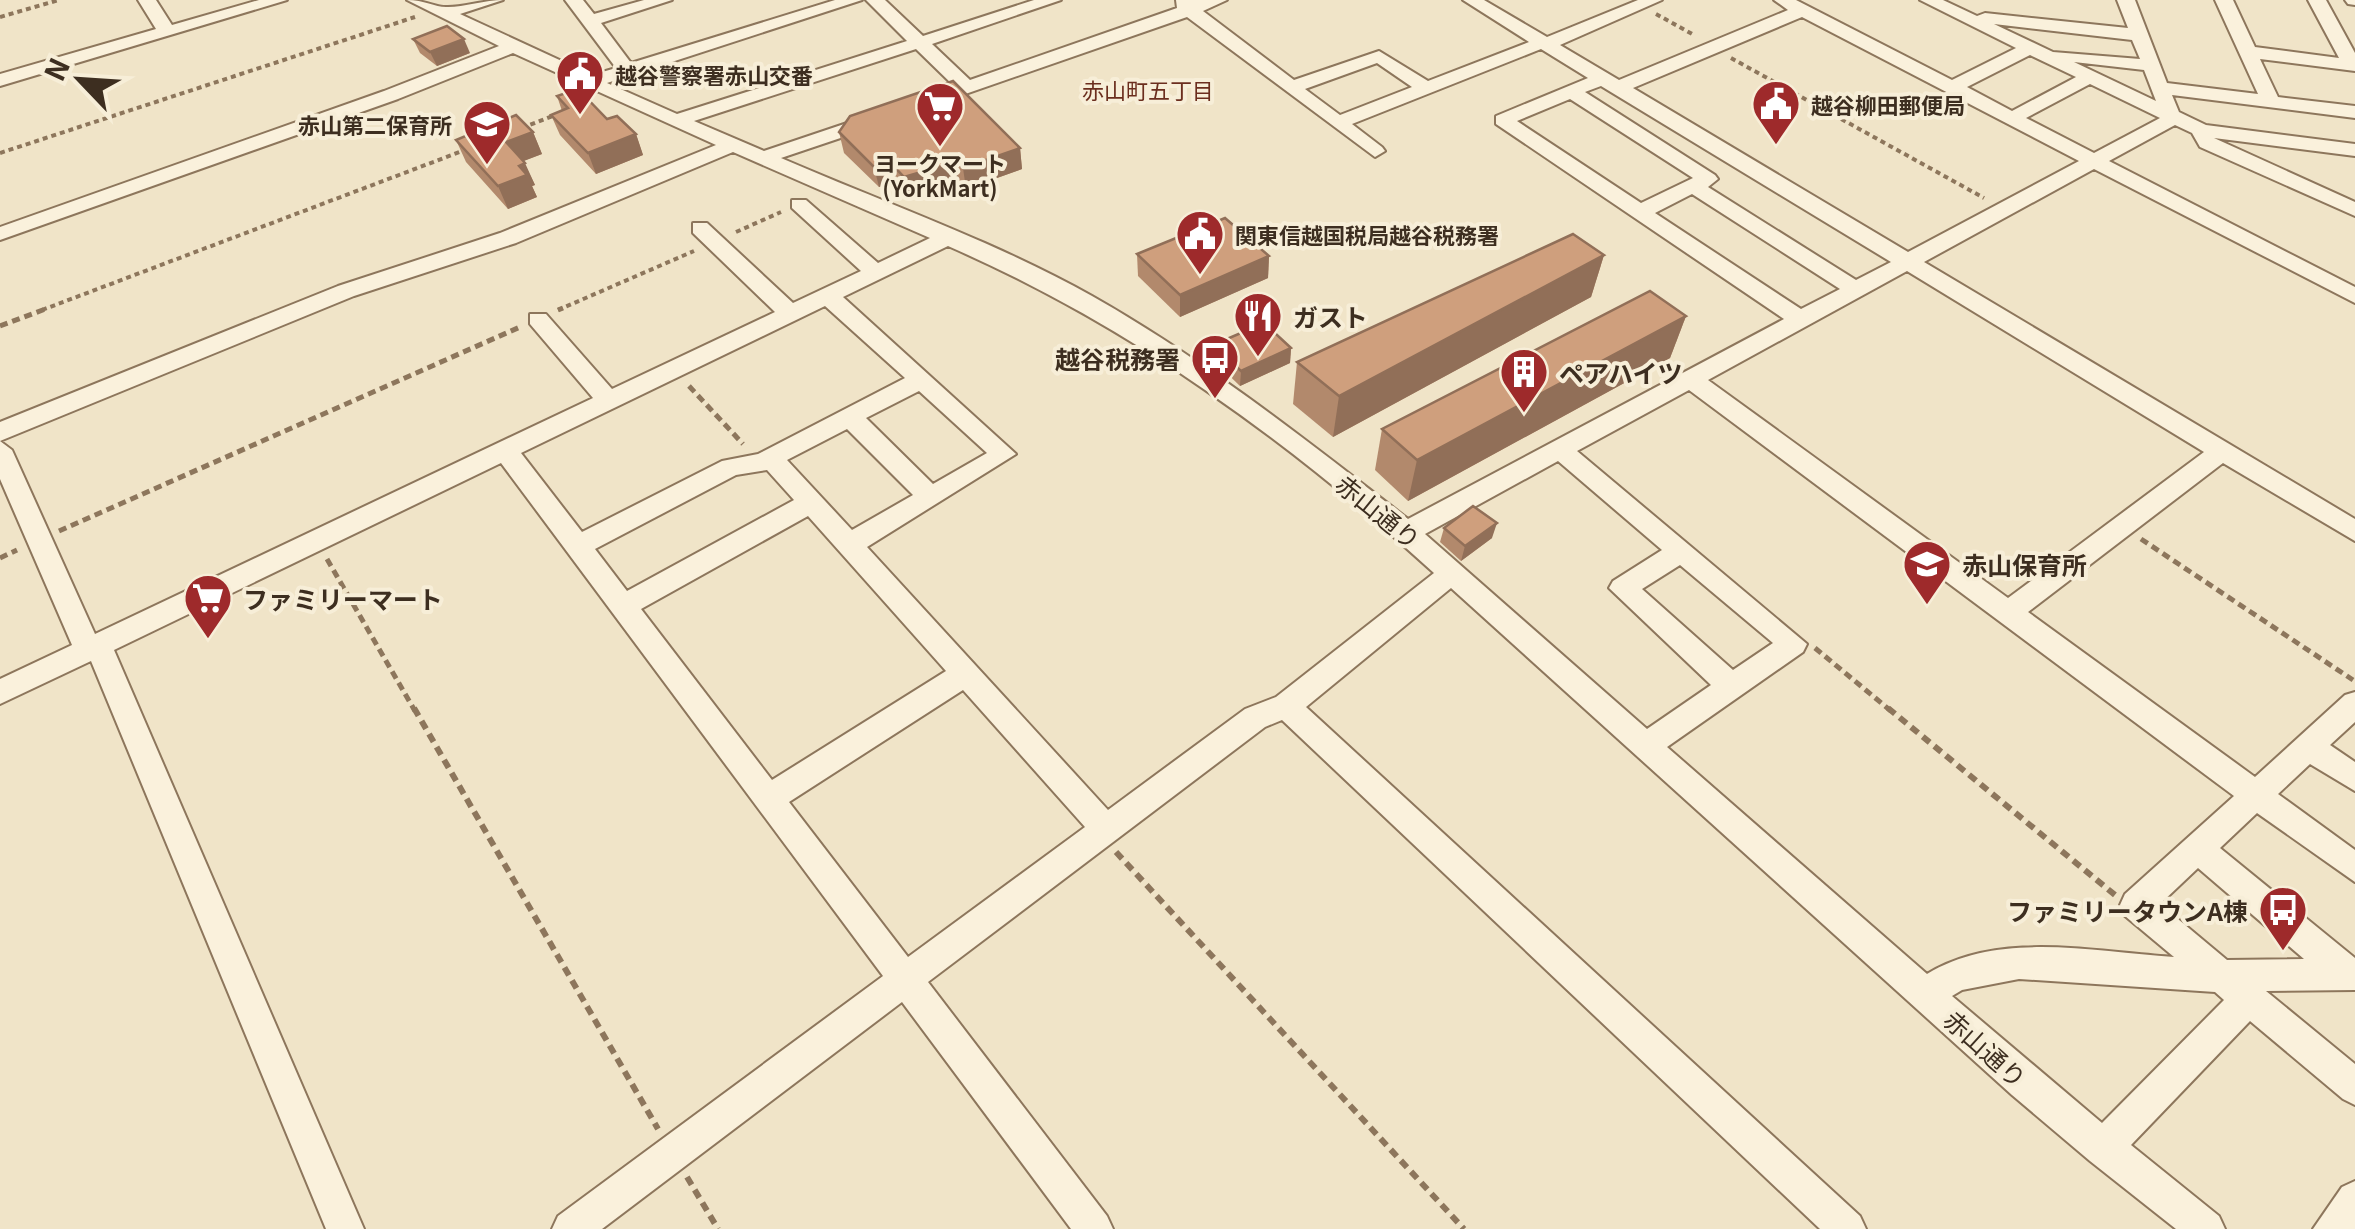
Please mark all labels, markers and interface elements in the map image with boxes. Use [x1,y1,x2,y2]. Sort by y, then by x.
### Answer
north arrow [30,30,130,130]
public building icon: 越谷警察署赤山交番 [554,48,606,116]
text: N [33,51,78,87]
place label: 越谷警察署赤山交番 [615,58,813,90]
district label: 赤山町五丁目 [1082,73,1214,105]
public building icon: 越谷柳田郵便局 [1750,78,1802,146]
supermarket icon: ヨークマート (YorkMart) [914,80,966,148]
place label: 越谷柳田郵便局 [1811,88,1965,120]
school or university icon: 赤山第二保育所 [461,98,513,166]
place label: 赤山第二保育所 [298,108,452,140]
place label: ヨークマート (YorkMart) [874,146,1006,203]
public building icon: 関東信越国税局越谷税務署 [1174,208,1226,276]
place label: 関東信越国税局越谷税務署 [1235,218,1499,250]
restaurant icon: ガスト [1232,290,1284,358]
place label: ガスト [1293,298,1368,334]
bus stop icon: 越谷税務署 [1189,332,1241,400]
place label: 越谷税務署 [1055,340,1180,376]
building icon: ペアハイツ [1498,346,1550,414]
place label: ペアハイツ [1559,354,1683,390]
street label: 赤山通り [1329,466,1429,556]
school or university icon: 赤山保育所 [1901,538,1953,606]
place label: 赤山保育所 [1962,546,2087,582]
supermarket icon: ファミリーマート [182,572,234,640]
place label: ファミリーマート [243,580,443,616]
bus stop icon: ファミリータウンA棟 [2257,884,2309,952]
place label: ファミリータウンA棟 [2007,892,2248,928]
street label: 赤山通り [1937,1001,2035,1095]

